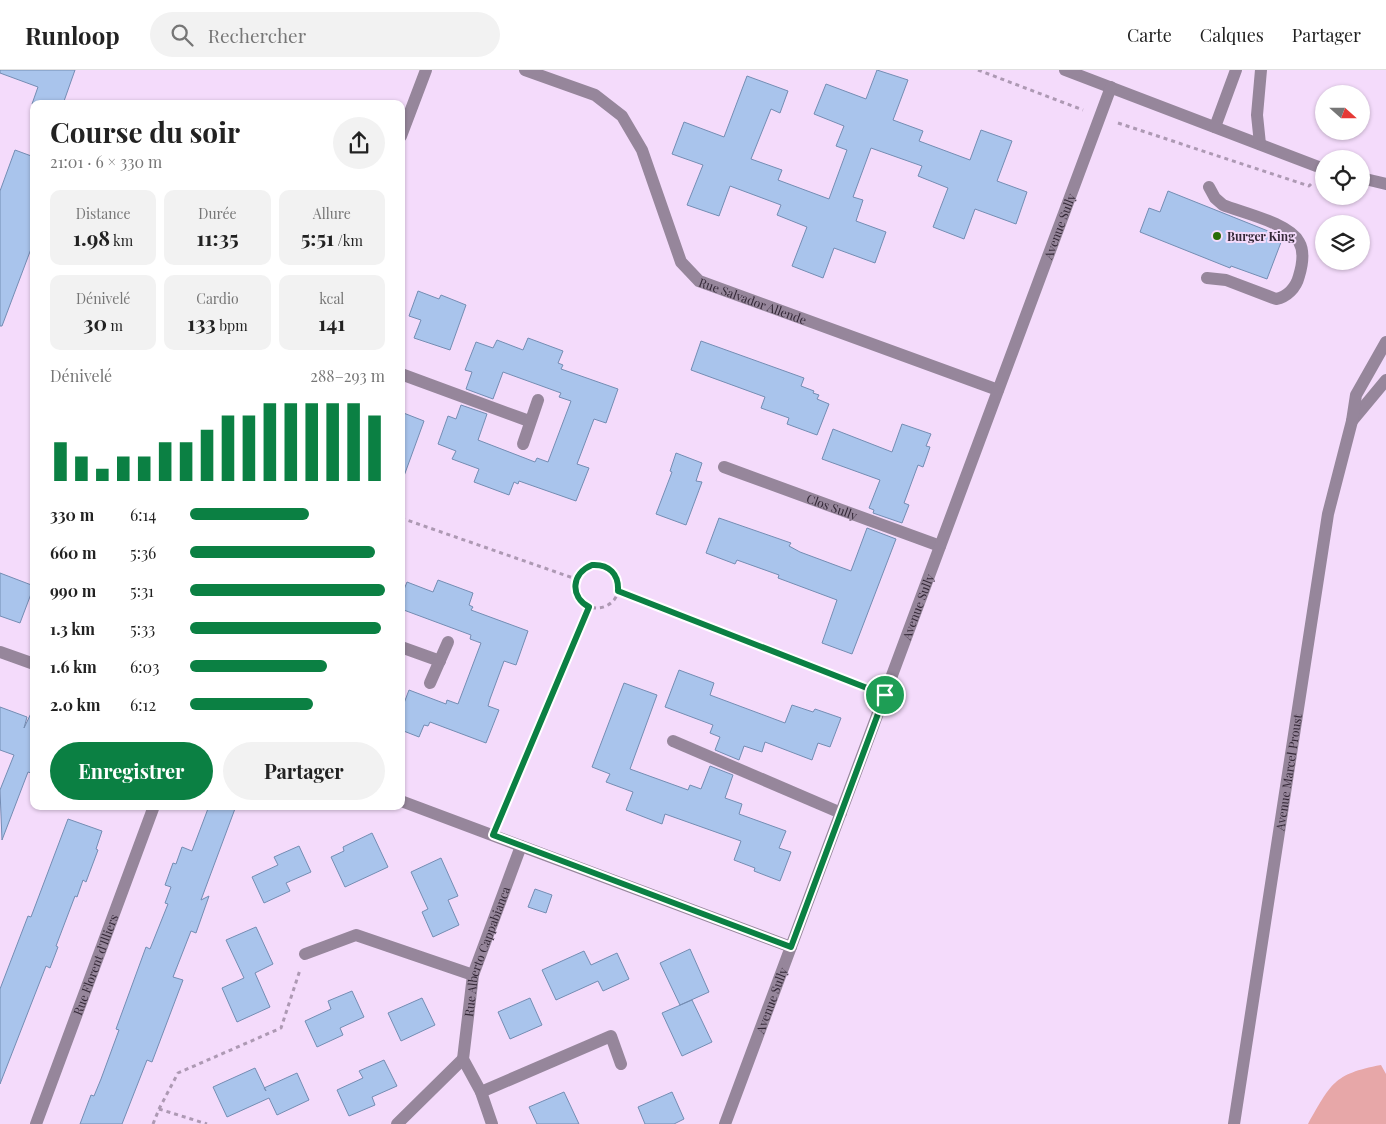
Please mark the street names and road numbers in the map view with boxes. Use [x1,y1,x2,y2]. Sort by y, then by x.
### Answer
street label: Avenue Sully [1039,191,1079,262]
street label: Rue Salvador Allende [697,274,809,328]
street label: Clos Sully [804,490,860,523]
street label: Avenue Sully [898,572,937,643]
street label: Avenue Marcel Proust [1271,712,1305,833]
street label: Rue Alberto Cappabianca [460,884,513,1018]
street label: Rue Florent d'Illiers [69,912,121,1017]
street label: Avenue Sully [751,965,791,1036]

